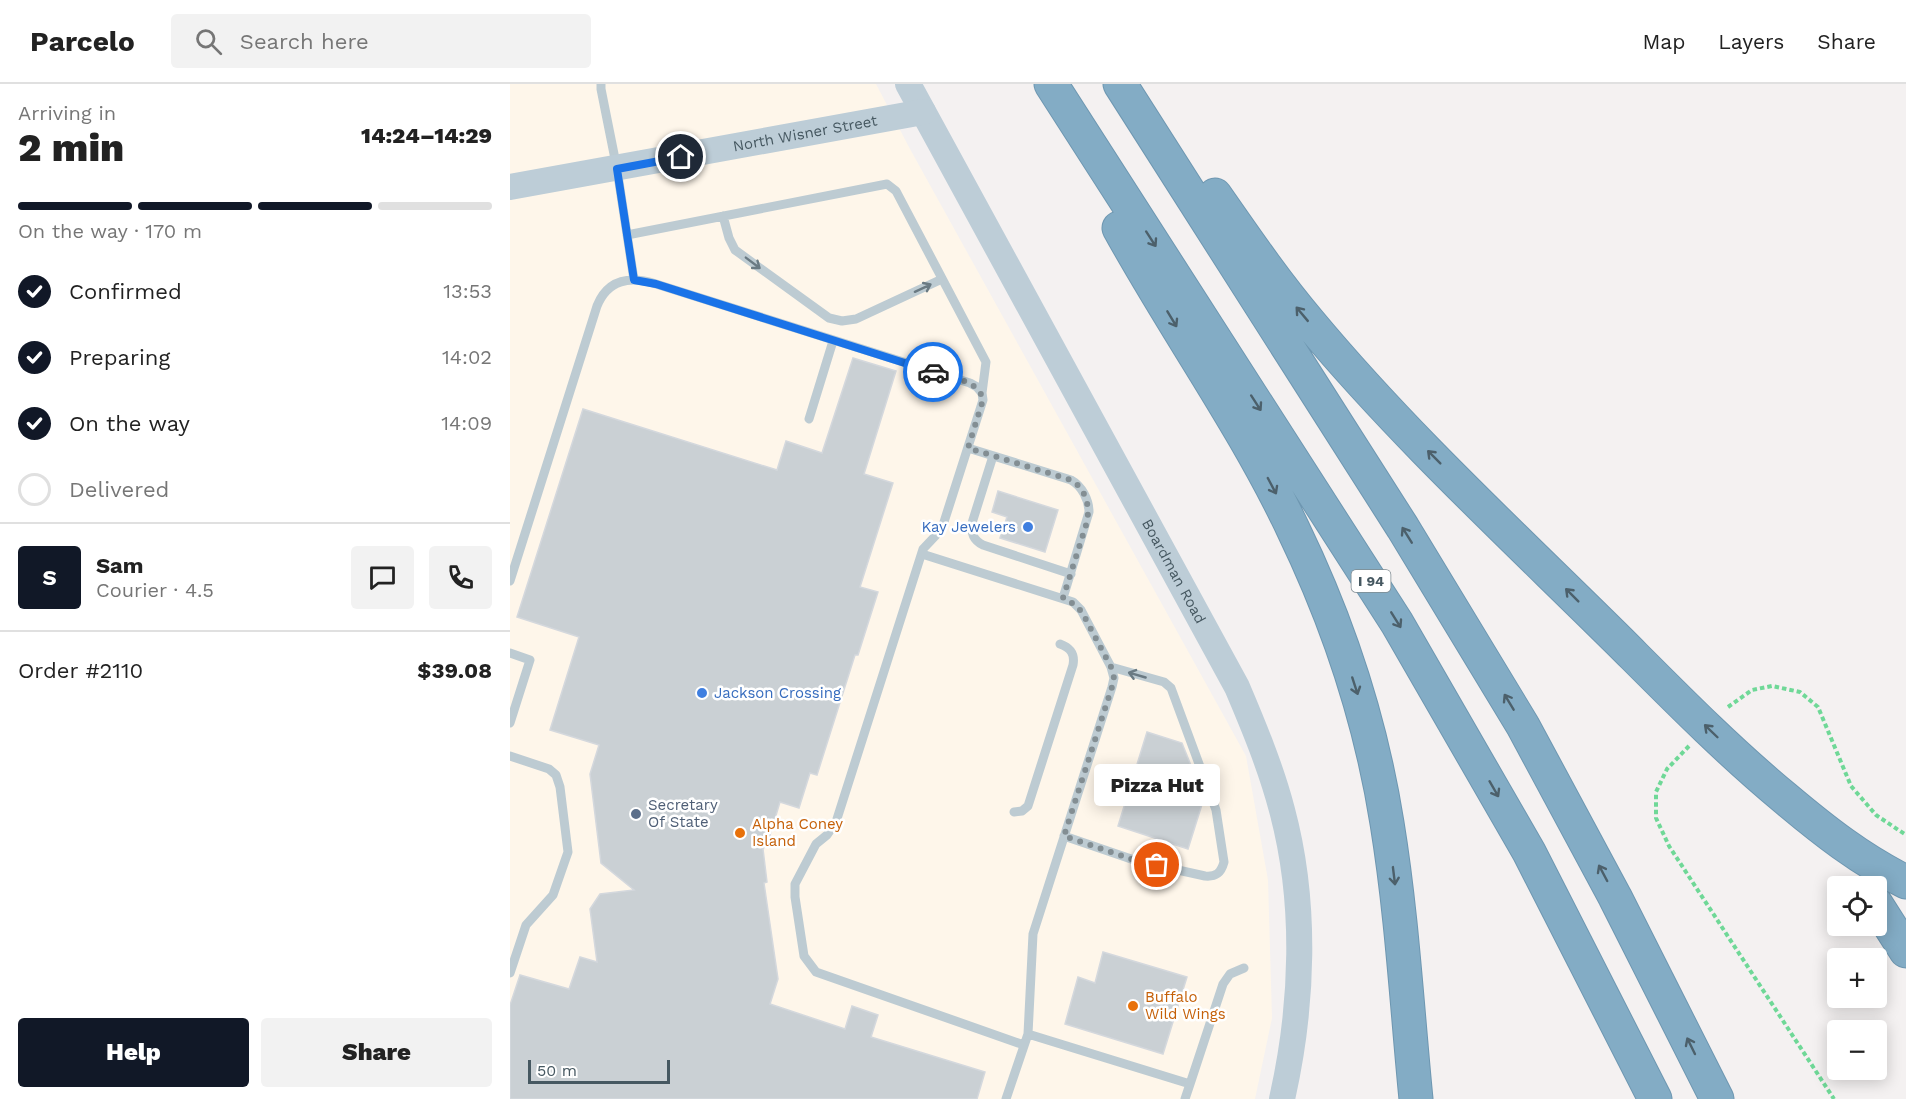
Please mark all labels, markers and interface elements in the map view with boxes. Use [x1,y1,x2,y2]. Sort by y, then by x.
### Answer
search box [171,14,591,68]
text: Parcelo [30,25,135,58]
icon: search [192,25,225,58]
text: Search here [240,29,369,54]
text: Map [1642,29,1685,54]
text: Layers [1718,29,1784,54]
text: Share [1817,29,1876,54]
text: Arriving in [18,101,116,125]
street label: North Wisner Street [732,111,879,155]
text: 14:24–14:29 [361,123,492,148]
text: 2 min [18,125,124,170]
pin [655,131,706,182]
icon: home [664,140,697,173]
text: On the way · 170 m [18,219,202,243]
one-way arrow [1145,230,1157,247]
one-way arrow [745,257,761,270]
icon: check [18,275,51,308]
text: Confirmed [69,279,182,304]
text: 13:53 [443,279,492,303]
one-way arrow [914,281,932,292]
one-way arrow [1295,306,1308,322]
one-way arrow [1166,310,1178,327]
icon: check [18,341,51,374]
courier [903,342,963,402]
text: Preparing [69,345,170,370]
text: 14:02 [442,345,492,369]
icon: car [917,356,950,389]
one-way arrow [1251,394,1263,411]
icon: check [18,407,51,440]
text: On the way [69,411,190,436]
text: 14:09 [441,411,492,435]
one-way arrow [1426,450,1441,465]
text: Delivered [69,477,169,502]
one-way arrow [1267,477,1278,495]
street label: Boardman Road [1138,516,1210,627]
place label: Kay Jewelers [921,518,1016,536]
marker: Kay Jewelers [1021,520,1035,534]
one-way arrow [1401,527,1413,544]
button: chat [351,546,414,609]
button: phone [429,546,492,609]
text: Sam [96,553,144,578]
text: S [42,565,57,590]
road number: I 94 [1352,570,1390,592]
text: Courier · 4.5 [96,578,214,602]
one-way arrow [1564,587,1579,602]
one-way arrow [1390,611,1402,628]
text: Order #2110 [18,658,143,683]
text: $39.08 [417,658,492,683]
one-way arrow [1128,669,1147,680]
one-way arrow [1350,676,1361,695]
place label: Jackson Crossing [714,684,841,702]
marker: Jackson Crossing [695,686,709,700]
one-way arrow [1502,694,1514,711]
one-way arrow [1703,724,1718,739]
callout: Pizza Hut [1094,763,1220,805]
text: Pizza Hut [1110,773,1204,797]
one-way arrow [1488,780,1500,797]
place label: Secretary Of State [648,796,718,831]
marker: Secretary Of State [629,807,643,821]
place label: Alpha Coney Island [752,815,843,850]
marker: Alpha Coney Island [733,826,747,840]
pin [1131,839,1182,890]
icon: bag [1140,848,1173,881]
one-way arrow [1597,864,1608,882]
one-way arrow [1389,866,1400,886]
map controls [1827,876,1887,1080]
button: locate [1827,876,1887,936]
button: + [1827,948,1887,1008]
place label: Buffalo Wild Wings [1145,988,1226,1023]
marker: Buffalo Wild Wings [1126,999,1140,1013]
button: Help [18,1018,249,1087]
button: Share [261,1018,492,1087]
button: − [1827,1020,1887,1080]
one-way arrow [1685,1038,1697,1056]
scale bar [528,1057,670,1084]
text: 50 m [537,1061,577,1080]

